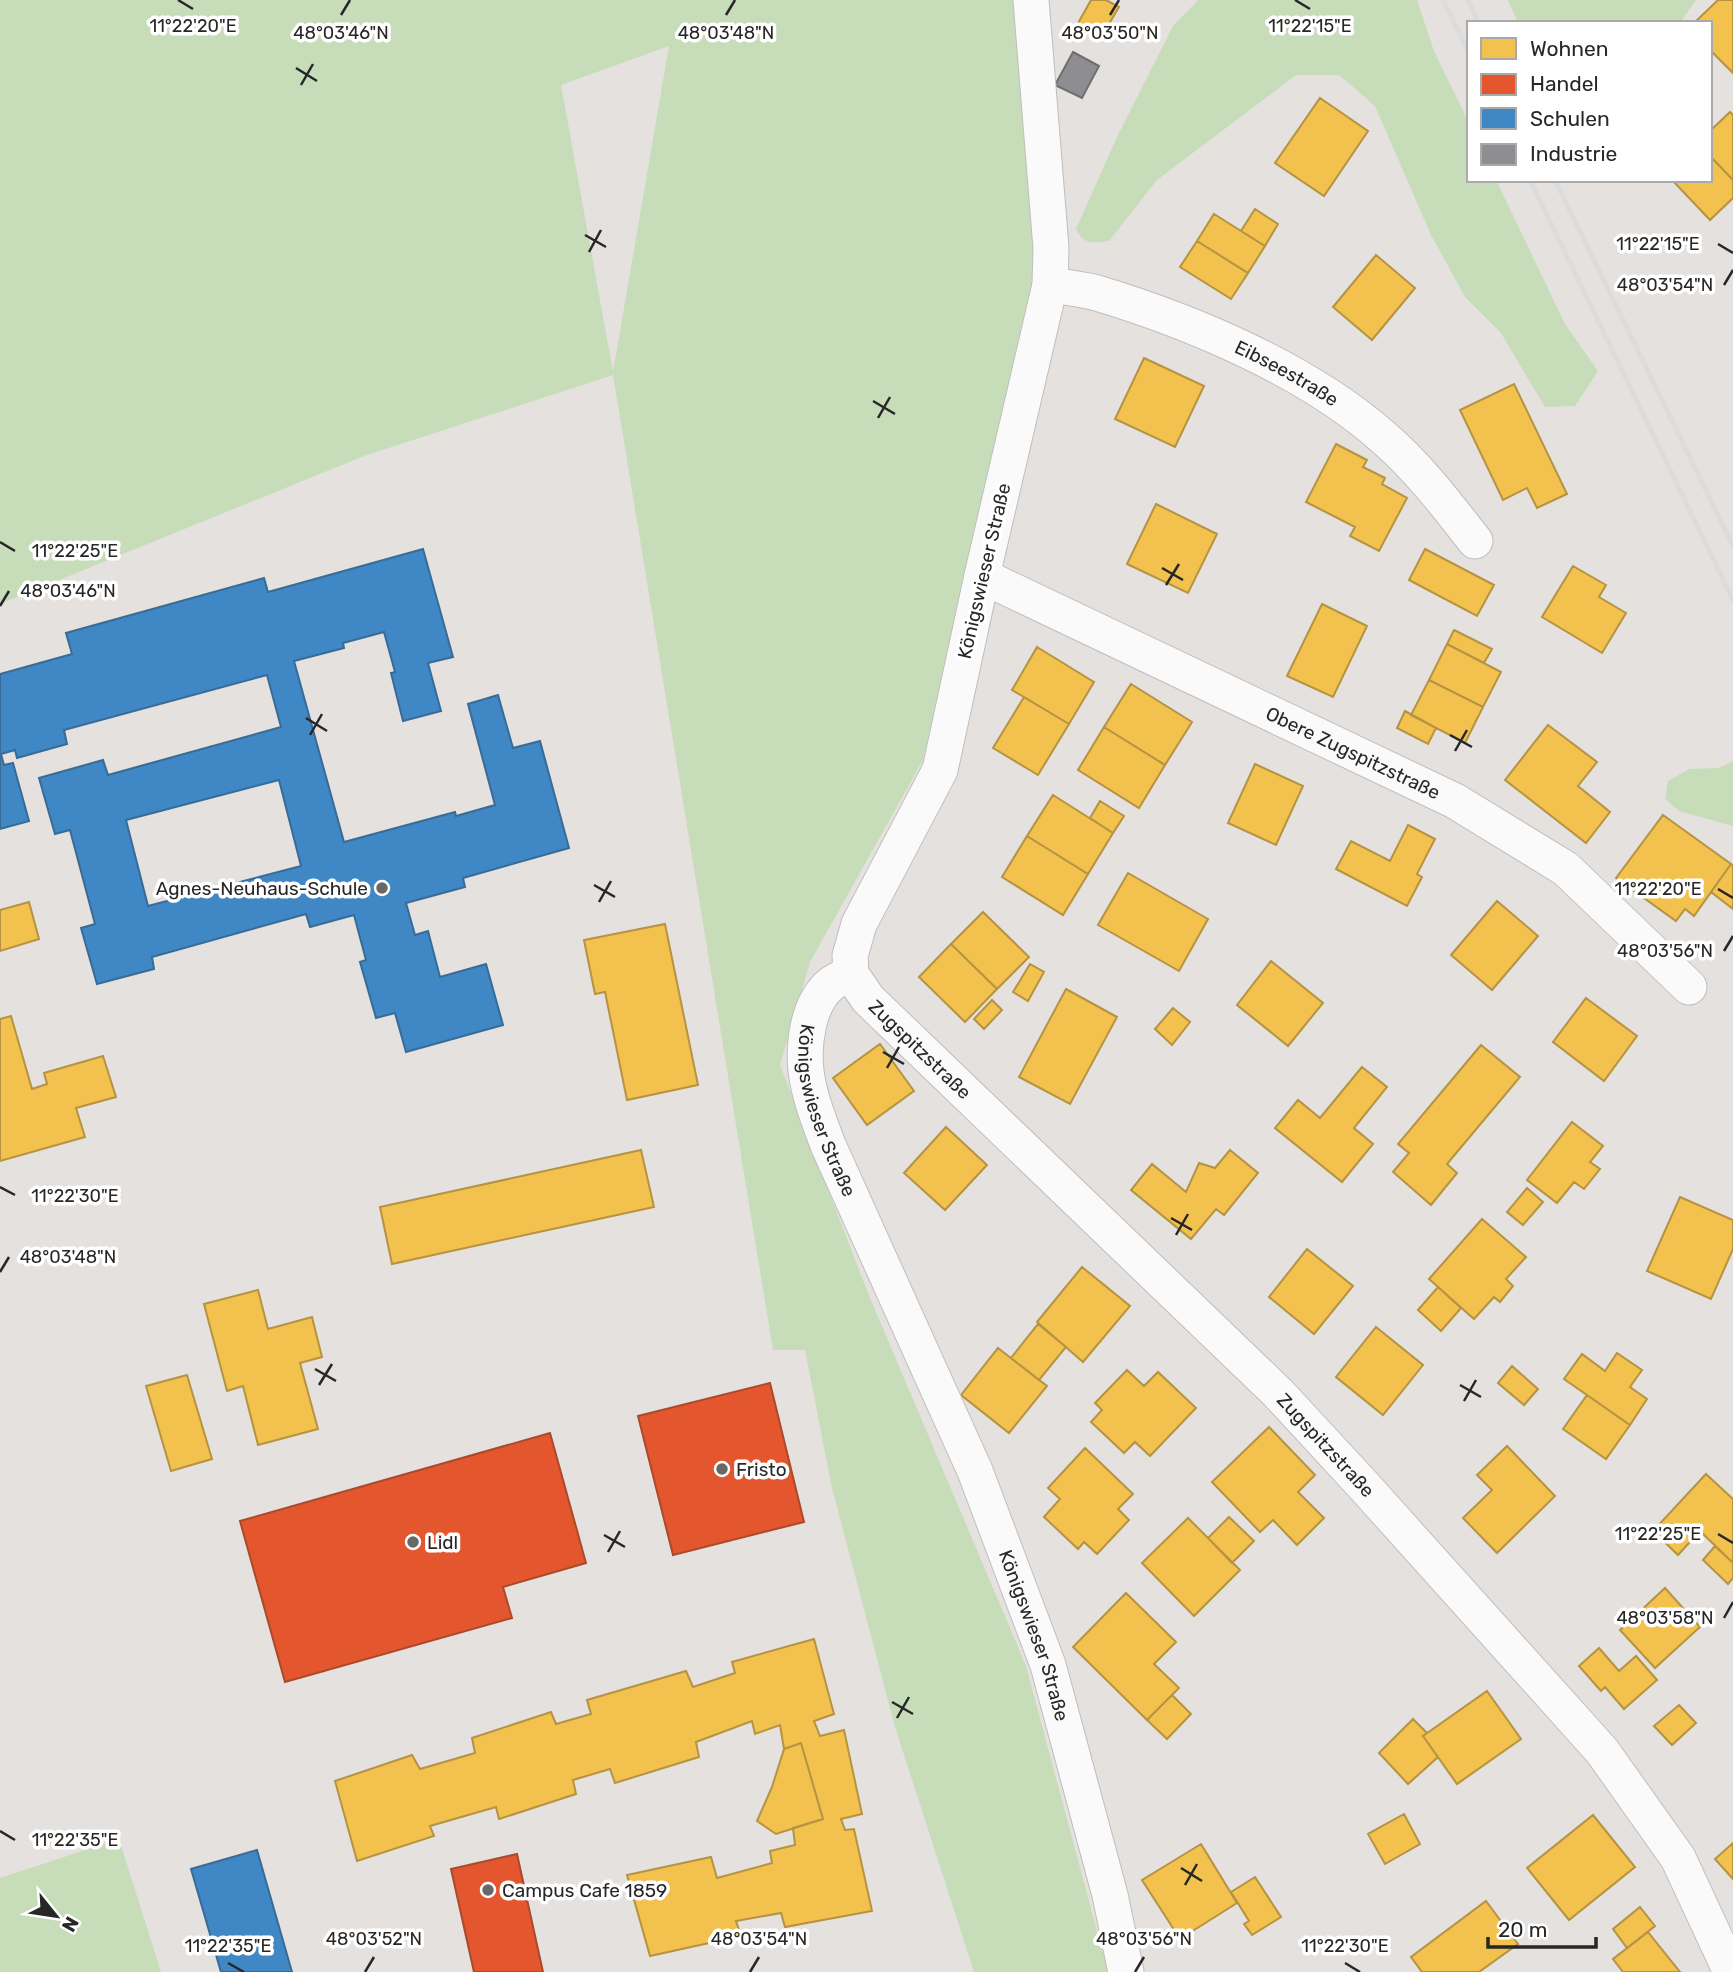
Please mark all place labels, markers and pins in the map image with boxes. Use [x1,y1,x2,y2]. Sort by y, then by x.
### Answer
place label: Agnes-Neuhaus-Schule [156,877,368,900]
marker: Agnes-Neuhaus-Schule [374,880,390,896]
place label: Fristo [736,1458,787,1481]
marker: Fristo [714,1461,730,1477]
place label: Lidl [427,1531,458,1554]
marker: Lidl [405,1534,421,1550]
place label: Campus Cafe 1859 [502,1879,667,1902]
marker: Campus Cafe 1859 [480,1882,496,1898]

